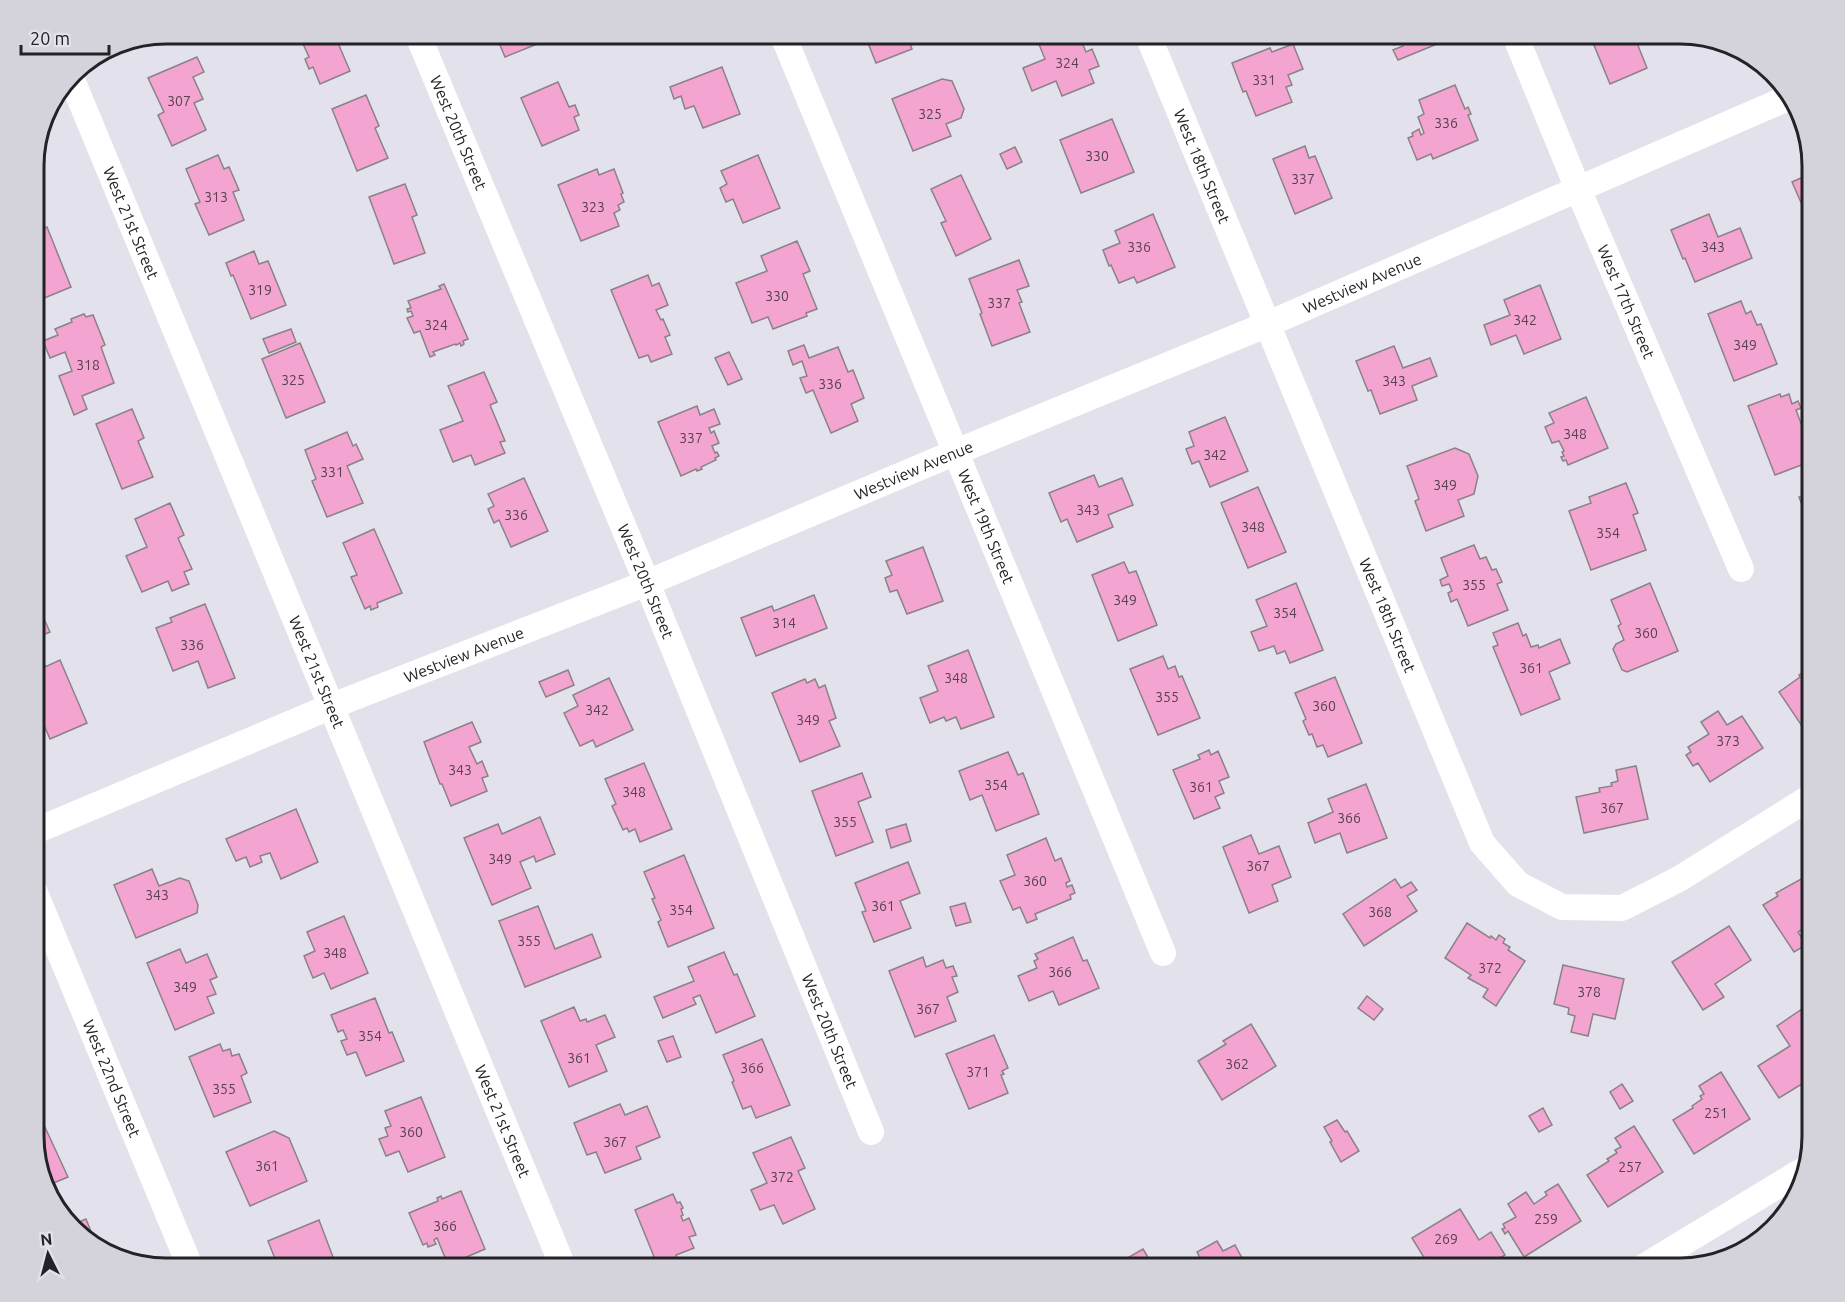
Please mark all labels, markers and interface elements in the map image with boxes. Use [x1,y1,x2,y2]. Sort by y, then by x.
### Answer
scale bar [21,18,110,56]
text: 20 m [30,28,70,48]
house number: 324 [1055,55,1079,71]
house number: 331 [1252,72,1276,88]
street label: West 20th Street [427,73,491,193]
house number: 307 [167,93,191,109]
house number: 325 [918,106,942,122]
street label: West 18th Street [1170,106,1234,227]
house number: 336 [1434,115,1458,131]
house number: 330 [1085,148,1109,164]
street label: West 21st Street [100,164,163,282]
house number: 337 [1291,171,1315,187]
house number: 313 [204,189,228,205]
house number: 323 [581,199,605,215]
house number: 336 [1127,239,1151,255]
house number: 343 [1701,239,1725,255]
street label: West 17th Street [1594,242,1659,362]
street label: Westview Avenue [1300,249,1424,317]
house number: 319 [248,282,272,298]
house number: 330 [765,288,789,304]
house number: 337 [987,295,1011,311]
house number: 342 [1513,312,1537,328]
house number: 324 [424,317,448,333]
house number: 349 [1733,337,1757,353]
house number: 318 [76,357,100,373]
house number: 325 [281,372,305,388]
house number: 343 [1382,373,1406,389]
house number: 336 [818,376,842,392]
house number: 348 [1563,426,1587,442]
house number: 337 [679,430,703,446]
street label: Westview Avenue [851,437,975,503]
house number: 342 [1203,447,1227,463]
house number: 331 [320,464,344,480]
street label: West 19th Street [955,466,1018,587]
house number: 349 [1433,477,1457,493]
house number: 343 [1076,502,1100,518]
house number: 336 [504,507,528,523]
house number: 348 [1241,519,1265,535]
street label: West 20th Street [614,521,678,642]
house number: 354 [1596,525,1620,541]
street label: West 18th Street [1356,555,1420,676]
house number: 355 [1462,577,1486,593]
house number: 349 [1113,592,1137,608]
house number: 354 [1273,605,1297,621]
street label: West 21st Street [286,613,349,731]
house number: 314 [772,615,796,631]
street label: Westview Avenue [401,623,526,686]
house number: 360 [1634,625,1658,641]
house number: 336 [180,637,204,653]
house number: 361 [1519,660,1543,676]
house number: 348 [944,670,968,686]
house number: 355 [1155,689,1179,705]
house number: 360 [1312,698,1336,714]
house number: 342 [585,702,609,718]
house number: 349 [796,712,820,728]
house number: 373 [1716,733,1740,749]
house number: 343 [448,762,472,778]
house number: 354 [984,777,1008,793]
house number: 361 [1189,779,1213,795]
house number: 348 [622,784,646,800]
house number: 367 [1600,800,1624,816]
house number: 366 [1337,810,1361,826]
house number: 355 [833,814,857,830]
house number: 349 [488,851,512,867]
house number: 367 [1246,858,1270,874]
house number: 360 [1023,873,1047,889]
house number: 343 [145,887,169,903]
house number: 361 [871,898,895,914]
house number: 354 [669,902,693,918]
house number: 368 [1368,904,1392,920]
house number: 355 [517,933,541,949]
house number: 348 [323,945,347,961]
house number: 372 [1478,960,1502,976]
house number: 366 [1048,964,1072,980]
street label: West 20th Street [798,971,861,1092]
house number: 349 [173,979,197,995]
house number: 378 [1577,984,1601,1000]
house number: 367 [916,1001,940,1017]
street label: West 22nd Street [80,1017,144,1140]
house number: 354 [358,1028,382,1044]
house number: 361 [567,1050,591,1066]
house number: 362 [1225,1056,1249,1072]
house number: 366 [740,1060,764,1076]
street label: West 21st Street [472,1062,534,1181]
house number: 371 [966,1064,990,1080]
house number: 355 [212,1081,236,1097]
house number: 251 [1704,1105,1728,1121]
house number: 360 [399,1124,423,1140]
house number: 367 [603,1134,627,1150]
house number: 361 [255,1158,279,1174]
house number: 257 [1618,1159,1642,1175]
house number: 372 [770,1169,794,1185]
house number: 259 [1534,1211,1558,1227]
house number: 366 [433,1218,457,1234]
north arrow [18,1224,78,1284]
text: N [40,1230,53,1249]
house number: 269 [1434,1231,1458,1247]

